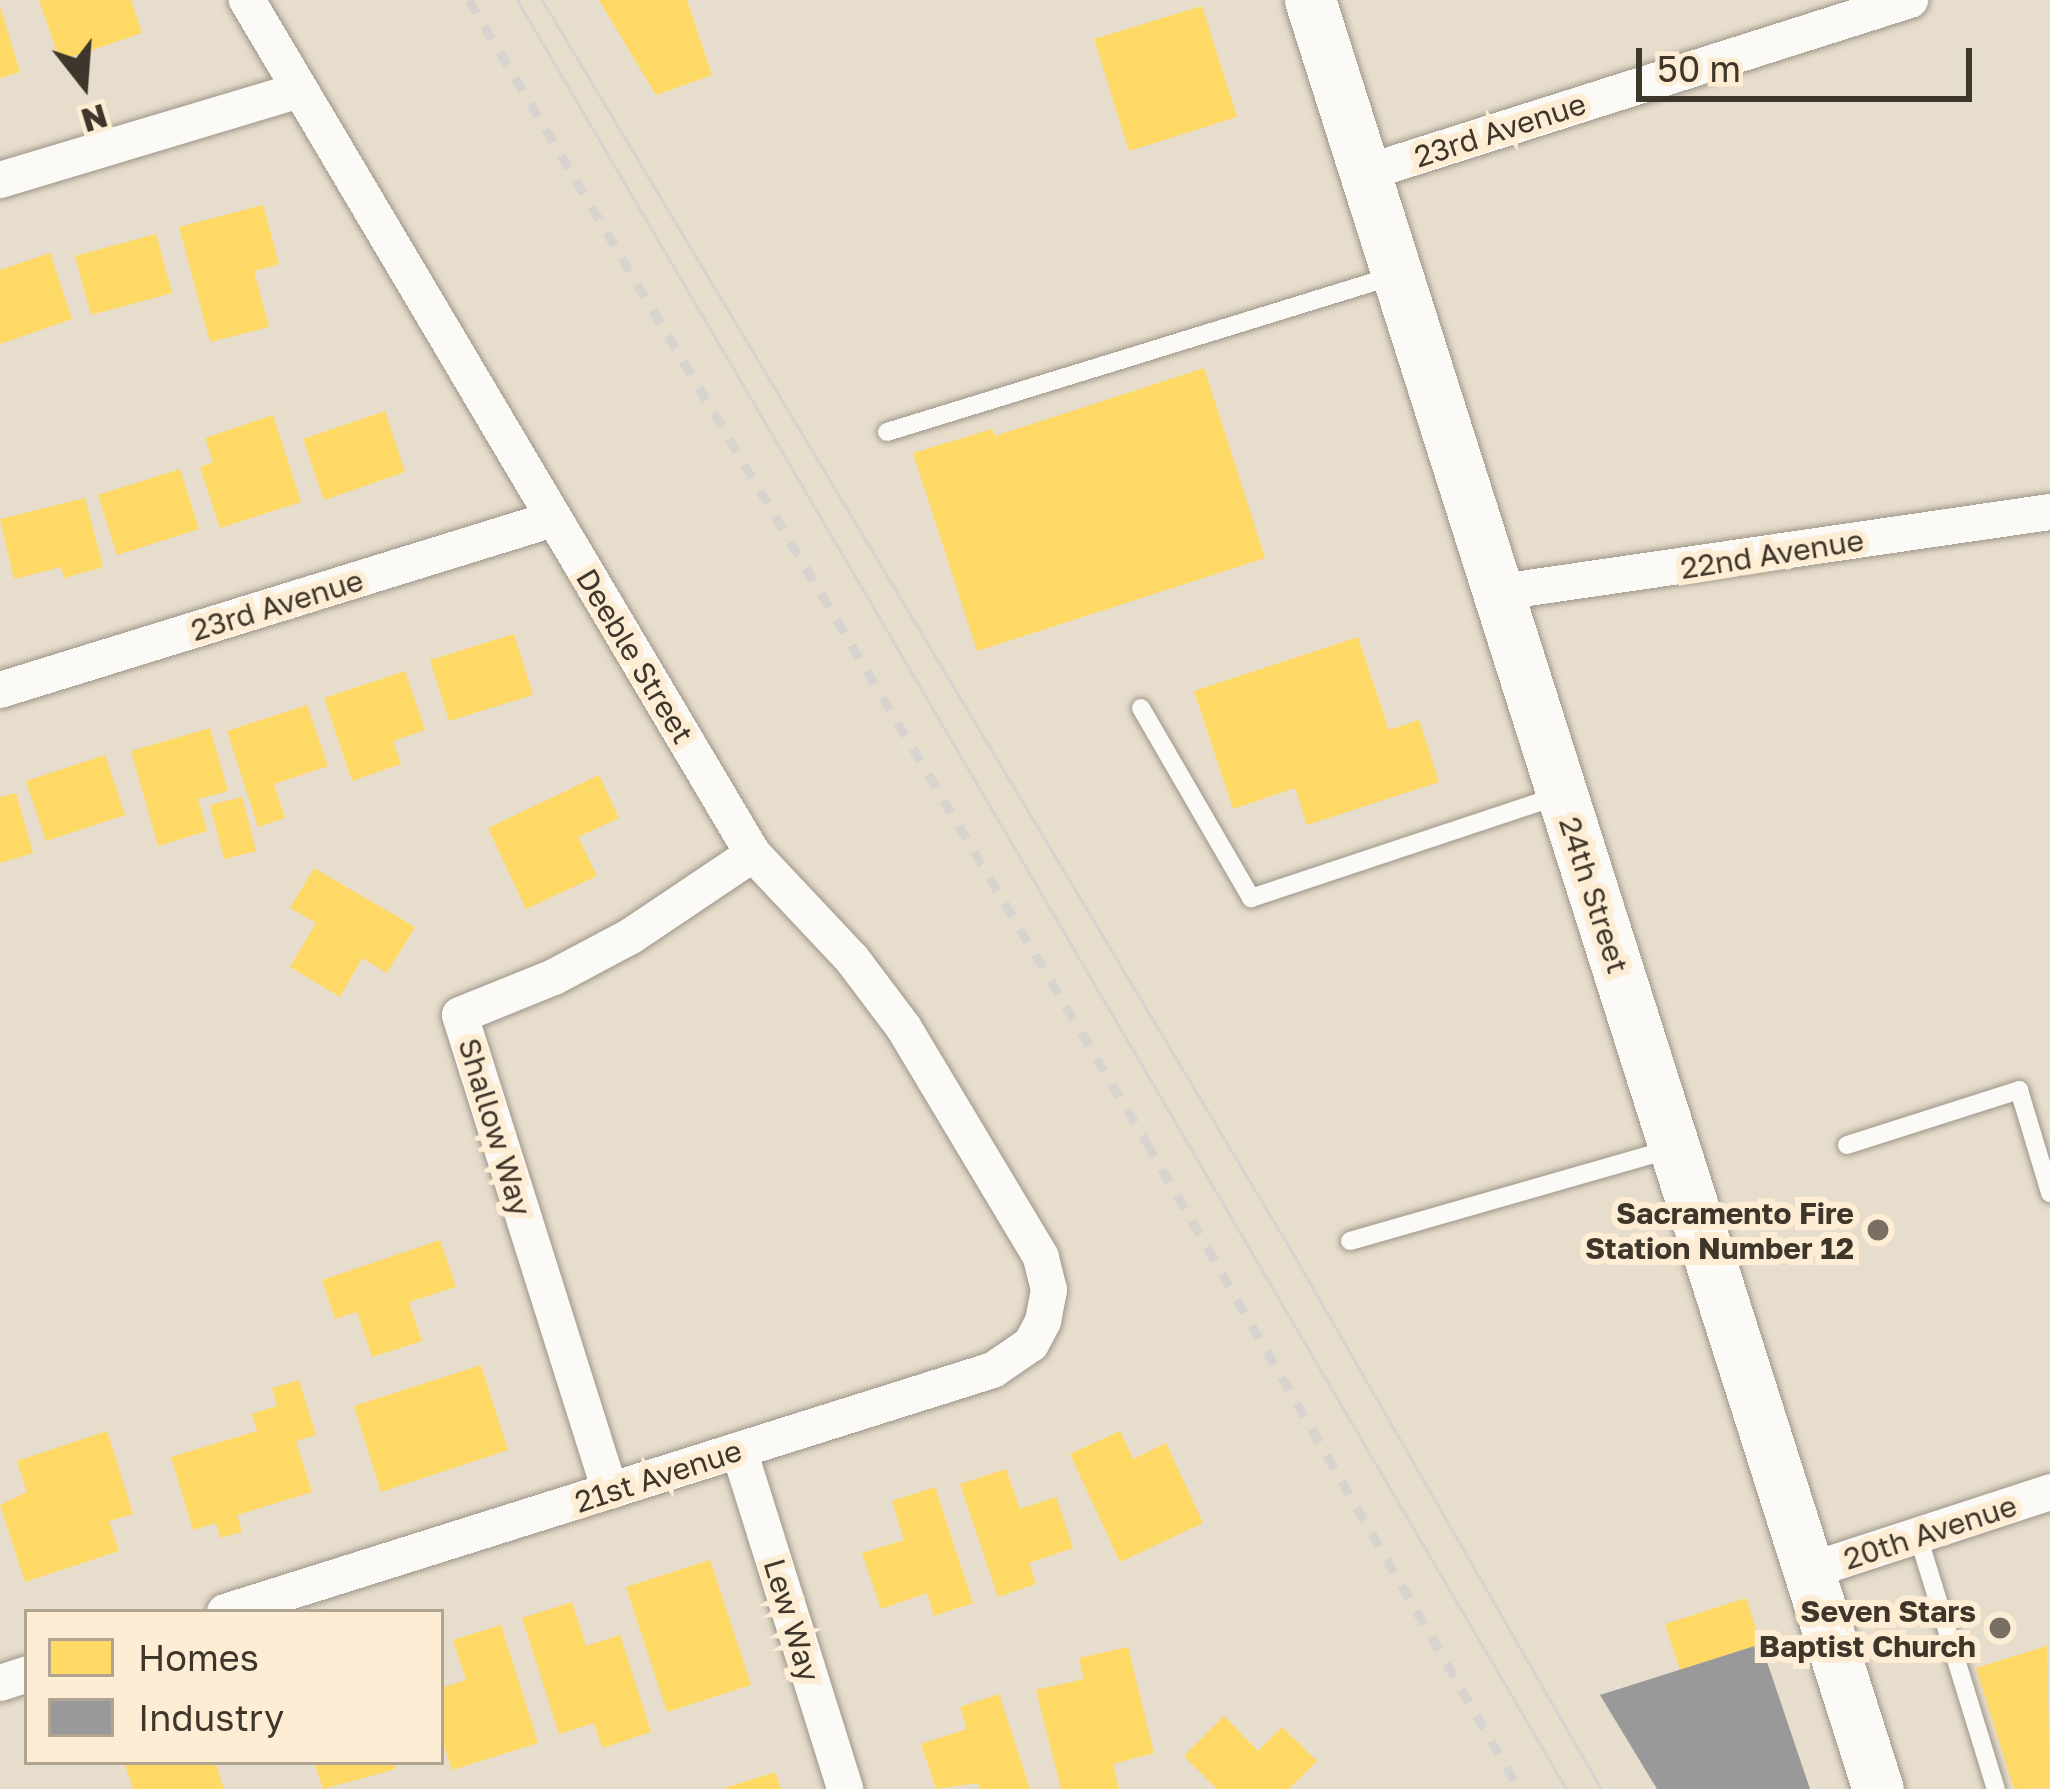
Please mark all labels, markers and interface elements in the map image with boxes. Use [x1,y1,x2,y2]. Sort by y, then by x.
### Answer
north arrow [24,24,144,144]
scale bar [1642,24,1978,98]
text: 50 m [1657,47,1741,90]
street label: 23rd Avenue [1410,85,1590,175]
text: N [77,97,112,141]
street label: 22nd Avenue [1678,522,1866,586]
street label: 23rd Avenue [187,562,367,648]
street label: Deeble Street [569,562,701,750]
street label: 24th Street [1552,812,1636,978]
street label: Shallow Way [451,1034,539,1220]
place label: Sacramento Fire Station Number 12 [1585,1195,1854,1266]
marker: Sacramento Fire Station Number 12 [1865,1217,1891,1243]
street label: 21st Avenue [570,1432,746,1520]
street label: 20th Avenue [1839,1487,2021,1577]
street label: Lew Way [756,1554,828,1686]
place label: Seven Stars Baptist Church [1759,1593,1976,1664]
legend [24,1609,444,1765]
marker: Seven Stars Baptist Church [1987,1615,2013,1641]
text: Homes [138,1636,259,1679]
text: Industry [138,1696,284,1739]

